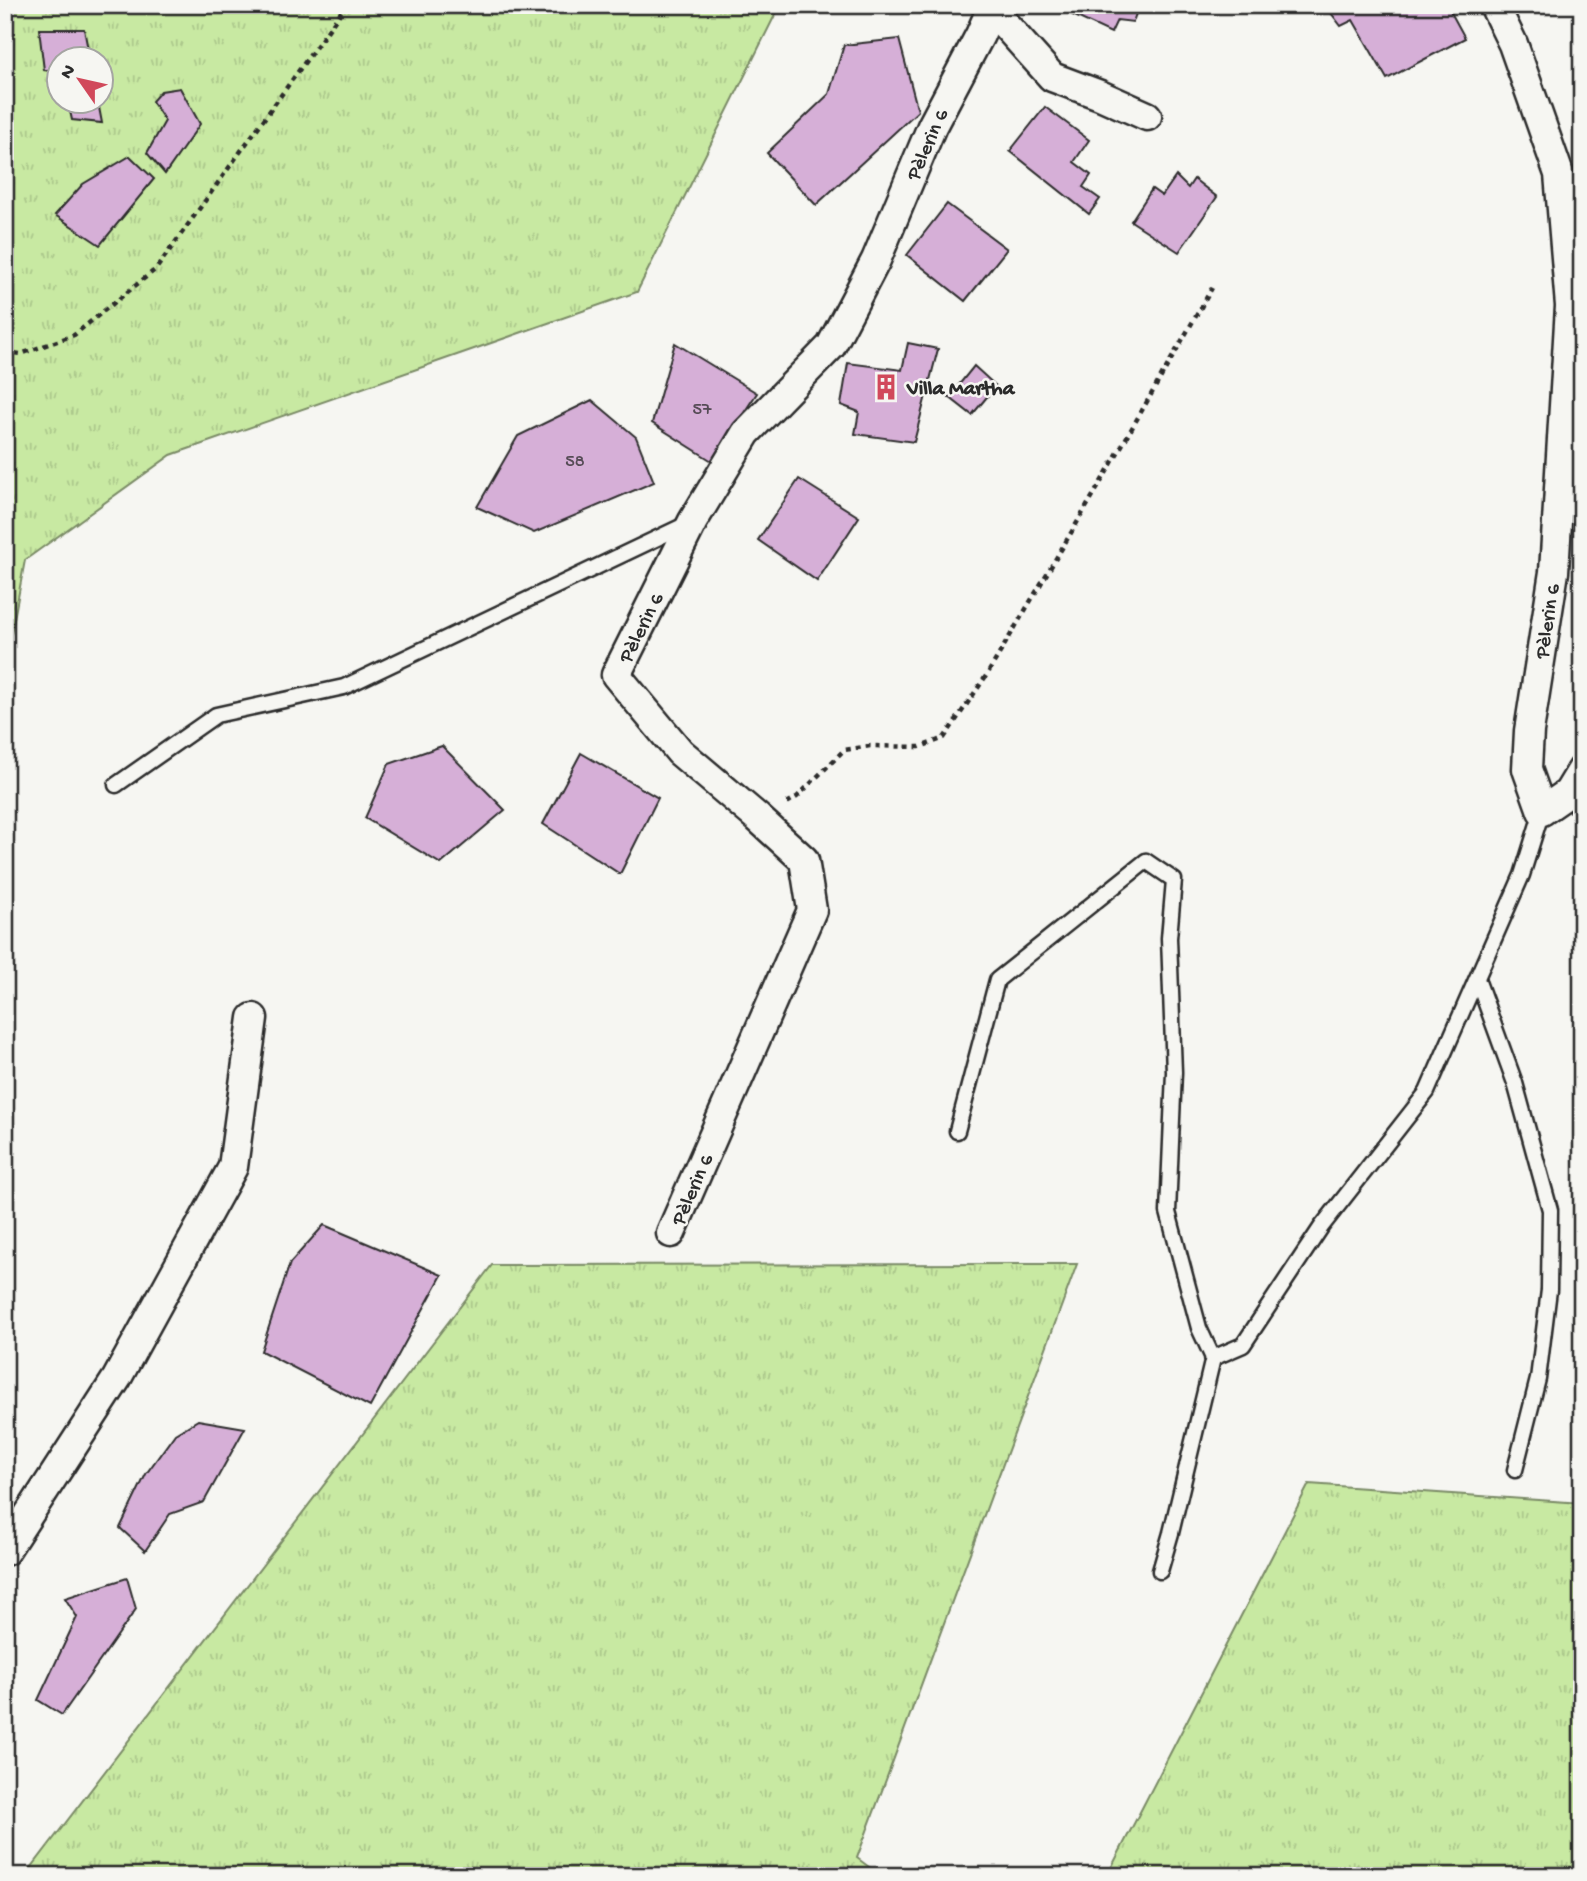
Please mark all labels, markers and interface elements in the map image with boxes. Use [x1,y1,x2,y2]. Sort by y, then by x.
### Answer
north arrow [46,46,116,116]
text: N [56,61,82,84]
street label: Pèlerin 6 [902,106,956,186]
building icon: Villa Martha [871,372,901,402]
place label: Villa Martha [906,378,1016,403]
house number: 57 [693,400,712,421]
house number: 58 [565,452,585,473]
street label: Pèlerin 6 [1531,582,1568,662]
street label: Pèlerin 6 [614,589,672,669]
street label: Pèlerin 6 [667,1151,721,1231]

